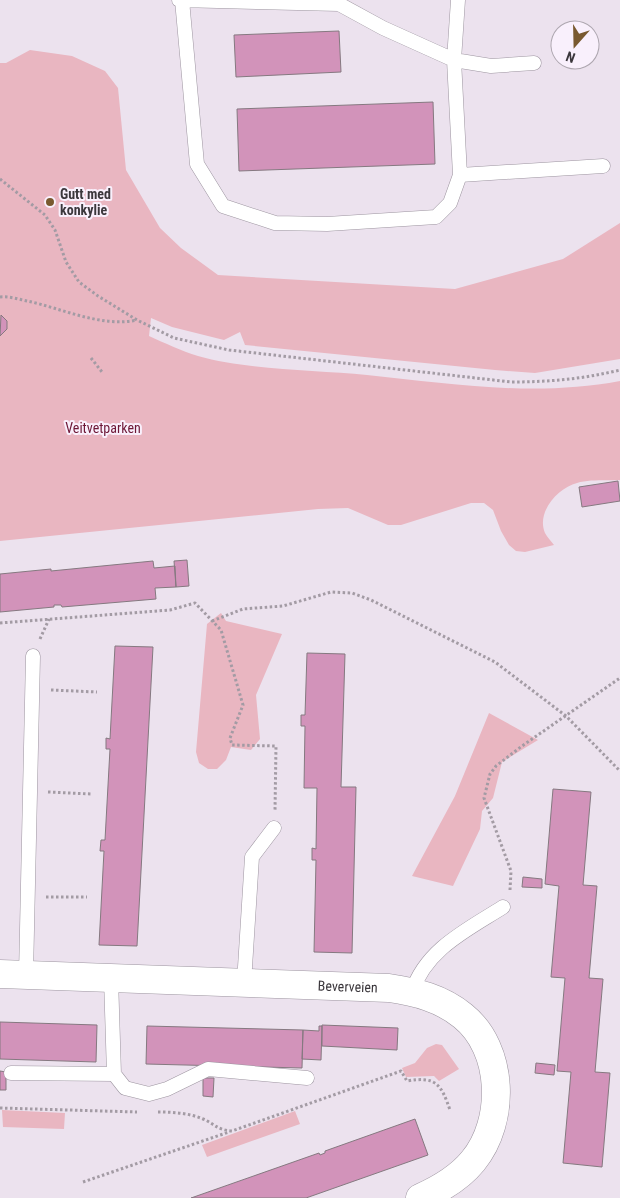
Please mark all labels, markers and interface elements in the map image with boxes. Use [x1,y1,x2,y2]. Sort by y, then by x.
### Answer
north arrow [550,20,600,70]
text: N [564,48,577,66]
place label: Gutt med konkylie [60,186,111,218]
marker: Gutt med konkylie [44,196,56,208]
park label: Veitvetparken [65,420,141,436]
street label: Beverveien [317,977,378,996]

